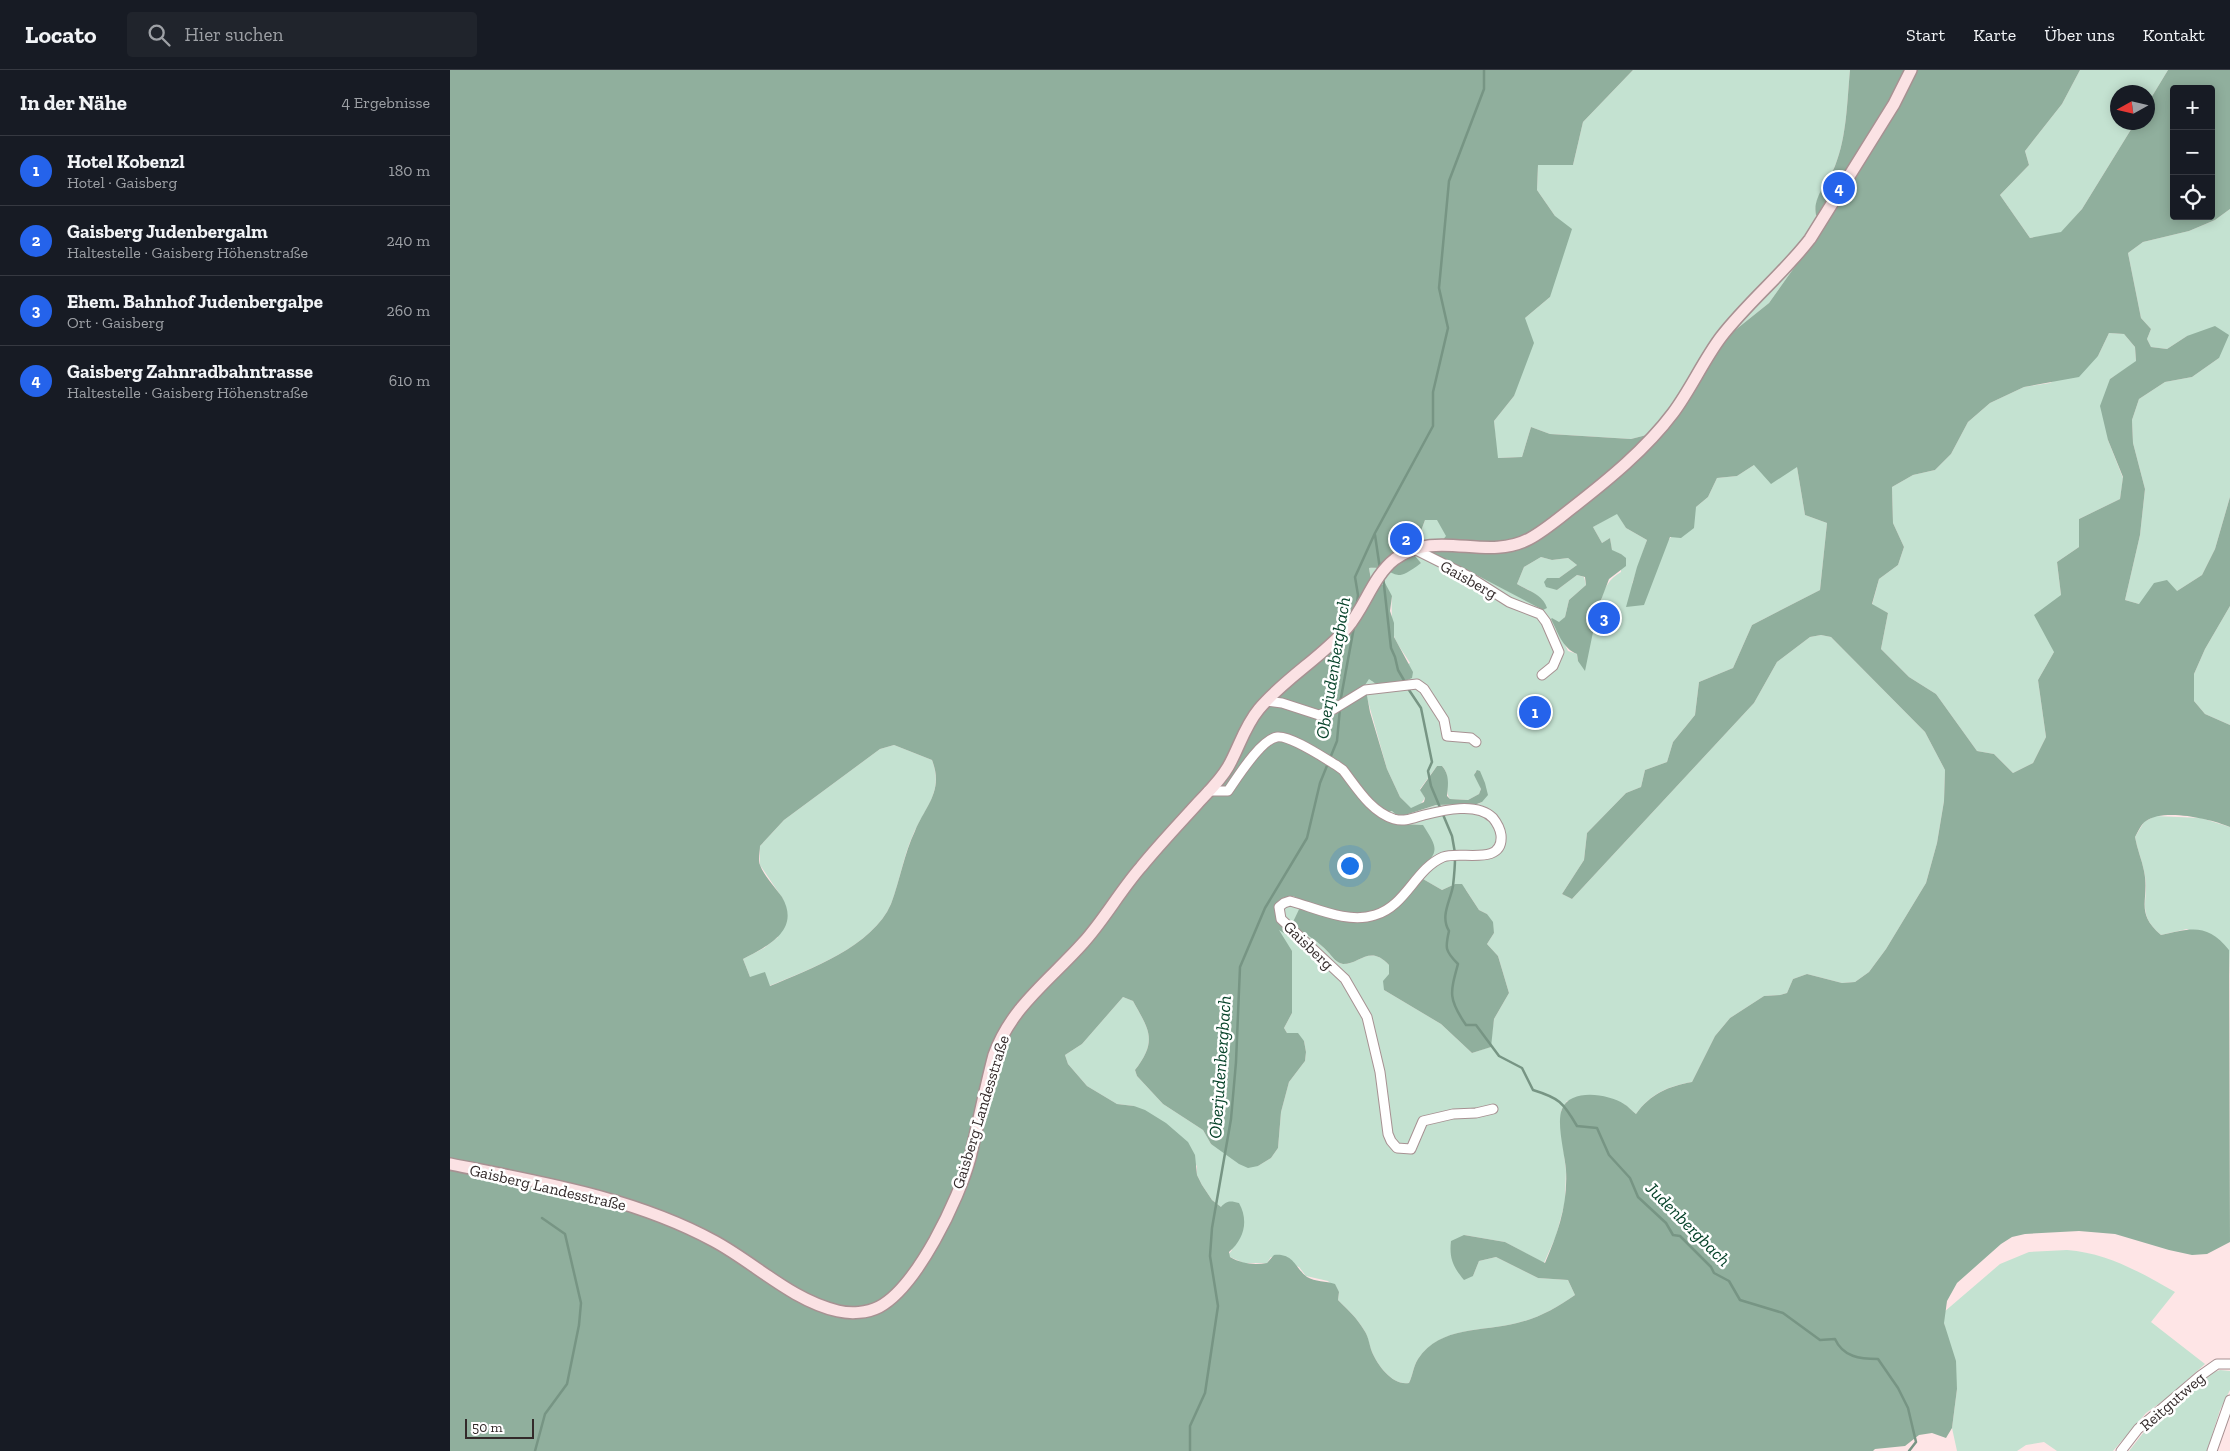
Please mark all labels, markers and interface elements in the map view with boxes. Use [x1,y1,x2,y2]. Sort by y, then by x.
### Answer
search box [127,12,477,57]
text: Locato [25,20,97,49]
icon: search [145,21,173,49]
text: Hier suchen [185,23,283,46]
text: Start [1906,24,1945,46]
text: Karte [1973,24,2016,46]
text: Über uns [2044,24,2115,46]
text: Kontakt [2143,24,2205,46]
north arrow [2110,85,2155,130]
map controls [2170,85,2215,220]
button: + [2170,85,2215,130]
text: In der Nähe [20,90,127,115]
text: 4 Ergebnisse [342,93,430,112]
button: − [2170,130,2215,175]
text: Hotel Kobenzl [67,150,185,173]
text: 1 [33,161,39,180]
text: 180 m [389,161,430,180]
pin: 4 [1823,169,1855,207]
text: Hotel · Gaisberg [67,173,177,192]
button: locate [2170,175,2215,220]
text: Gaisberg Judenbergalm [67,220,268,243]
text: 2 [32,231,40,250]
text: 240 m [386,231,430,250]
text: Haltestelle · Gaisberg Höhenstraße [67,243,308,262]
text: Ehem. Bahnhof Judenbergalpe [67,290,323,313]
text: 3 [32,301,40,320]
text: 260 m [387,301,430,320]
text: Ort · Gaisberg [67,313,164,332]
text: Gaisberg Zahnradbahntrasse [67,360,313,383]
text: 4 [31,371,41,390]
text: 610 m [389,371,430,390]
text: Haltestelle · Gaisberg Höhenstraße [67,383,308,402]
pin: 2 [1390,520,1422,558]
street label: Gaisberg [1437,556,1501,603]
water label: Oberjudenbergbach [1311,595,1355,741]
pin: 3 [1588,599,1620,637]
pin: 1 [1519,693,1551,731]
your location [1337,853,1363,879]
street label: Gaisberg [1280,917,1338,974]
water label: Oberjudenbergbach [1204,995,1236,1139]
street label: Gaisberg Landesstraße [948,1033,1013,1191]
street label: Gaisberg Landesstraße [468,1160,628,1215]
water label: Judenbergbach [1640,1176,1735,1271]
street label: Reitgutweg [2136,1368,2209,1435]
scale bar [465,1416,534,1439]
text: 50 m [472,1419,503,1436]

